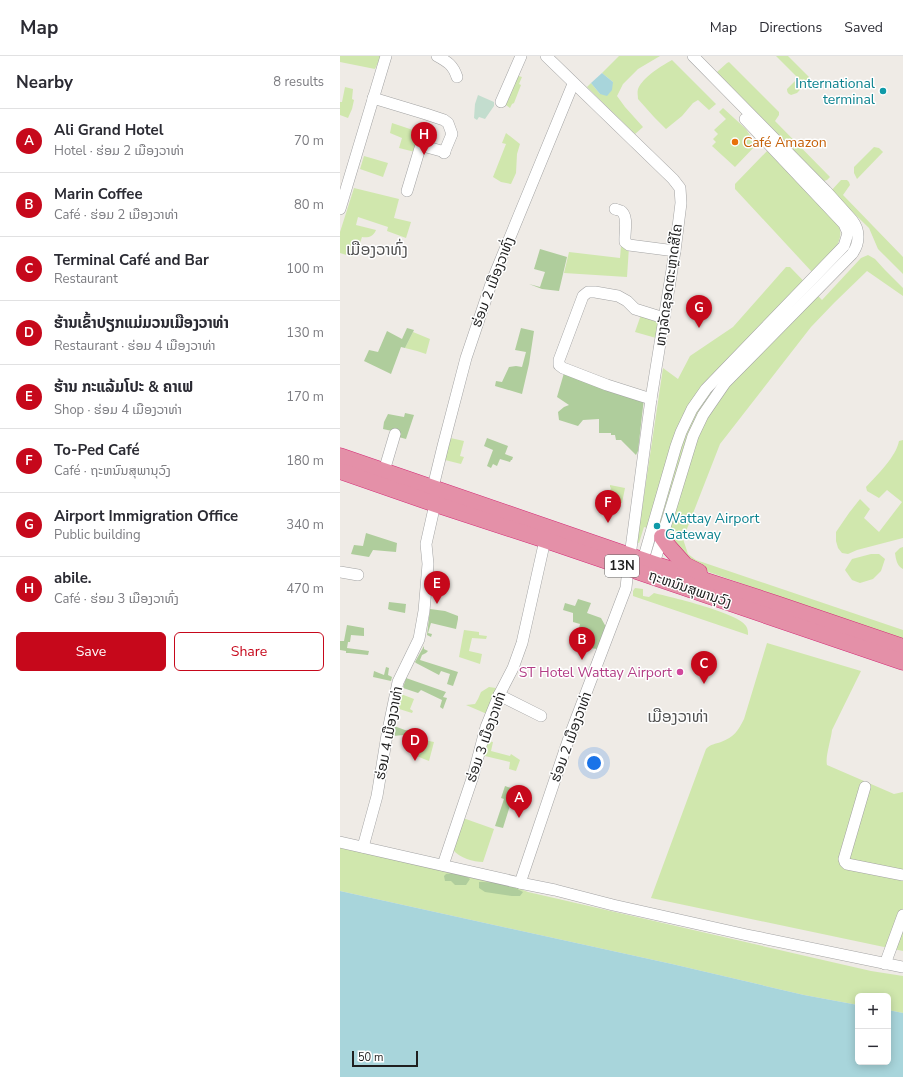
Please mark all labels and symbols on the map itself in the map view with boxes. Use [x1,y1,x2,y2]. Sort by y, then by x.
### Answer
place label: International terminal [795,74,876,109]
marker: International terminal [878,86,888,96]
pin: H [411,122,437,155]
place label: Café Amazon [743,133,827,152]
marker: Café Amazon [730,137,740,147]
street label: ທາງລັດຊອດຕະຫຼາດສີໄຄ [651,222,687,348]
street label: ຮ່ອມ 2 ເມືອງວາທົ່ງ [466,234,519,330]
district label: ເມືອງວາທົ່ງ [346,238,408,261]
pin: G [686,295,712,328]
pin: F [595,490,621,523]
place label: Wattay Airport Gateway [665,509,760,544]
marker: Wattay Airport Gateway [652,521,662,531]
road number: 13N [605,555,639,577]
street label: ຖະຫນົນສຸພານຸວົງ [646,566,734,612]
pin: E [424,571,450,604]
pin: B [569,627,595,660]
pin: C [691,651,717,684]
place label: ST Hotel Wattay Airport [519,663,672,682]
marker: ST Hotel Wattay Airport [675,667,685,677]
street label: ຮ່ອມ 4 ເມືອງວາທ່າ [371,685,407,781]
street label: ຮ່ອມ 3 ເມືອງວາທ່າ [462,689,510,785]
street label: ຮ່ອມ 2 ເມືອງວາທ່າ [546,689,596,785]
district label: ເມືອງວາທ່າ [647,706,709,728]
pin: D [402,728,428,761]
your location [584,753,604,773]
pin: A [506,785,532,818]
scale bar [352,1049,418,1068]

